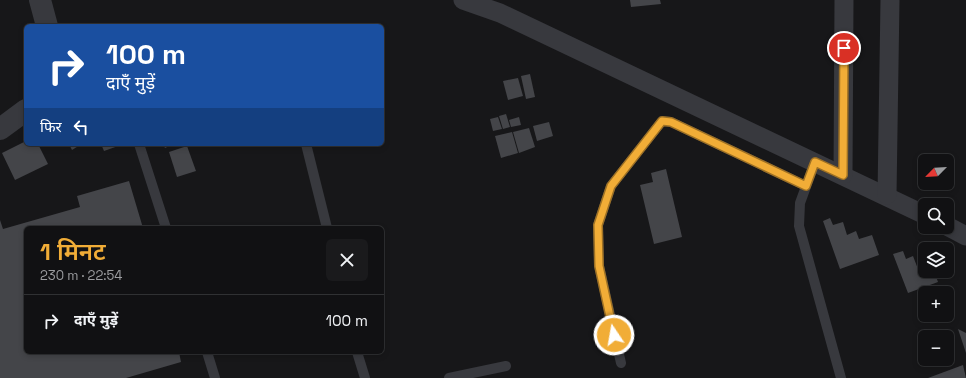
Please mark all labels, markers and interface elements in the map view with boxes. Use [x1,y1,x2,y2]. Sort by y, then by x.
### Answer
pin [827,31,861,65]
text: 100 m [106,36,186,72]
icon: arrive [833,37,855,59]
icon: right [40,40,92,92]
text: दाएँ मुड़ें [106,71,155,94]
icon: left [70,116,92,138]
text: फिर [40,117,62,136]
north arrow [918,154,954,190]
map controls [918,154,954,366]
button: search [918,198,954,234]
text: 1 मिनट [40,236,106,267]
button: close [326,239,368,281]
button: layers [918,242,954,278]
text: 230 m · 22:54 [40,267,123,284]
button: + [918,286,954,322]
icon: right [40,310,62,332]
text: दाएँ मुड़ें [74,310,118,329]
text: 100 m [326,311,368,330]
position arrow [593,314,635,356]
button: − [918,330,954,366]

